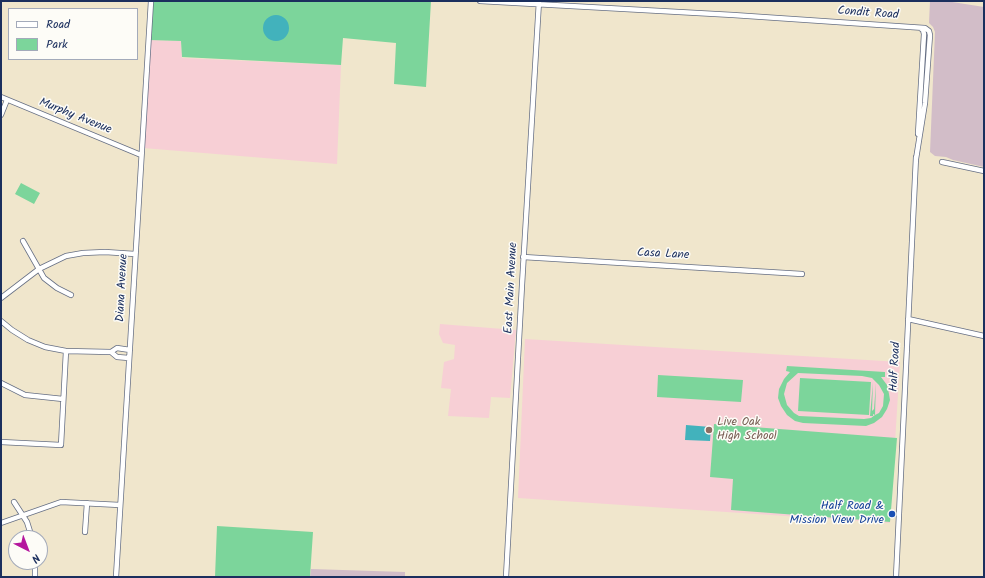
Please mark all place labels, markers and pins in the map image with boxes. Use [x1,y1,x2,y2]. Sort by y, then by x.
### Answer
place label: Live Oak High School [717,416,777,444]
marker: Live Oak High School [704,425,714,435]
place label: Half Road & Mission View Drive [789,500,884,528]
marker: Half Road & Mission View Drive [887,509,897,519]

